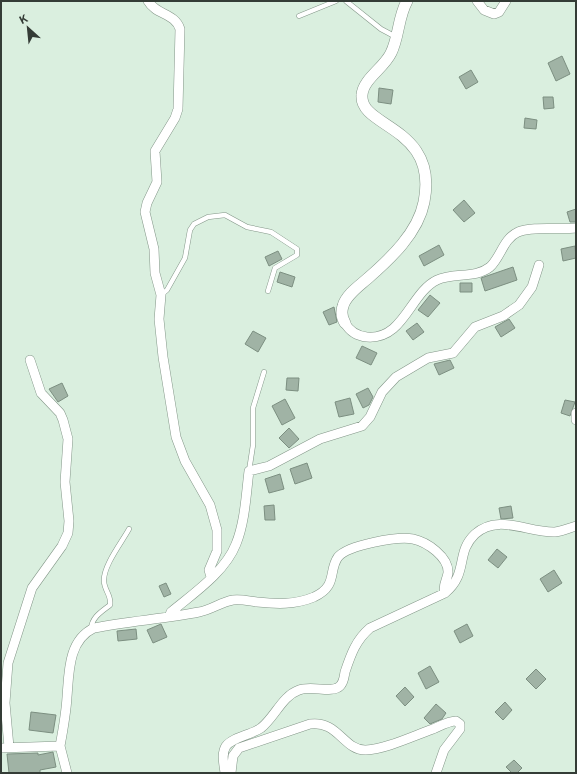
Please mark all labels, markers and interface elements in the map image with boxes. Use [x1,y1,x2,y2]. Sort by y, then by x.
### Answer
north arrow [8,8,48,48]
text: K [17,12,30,26]

